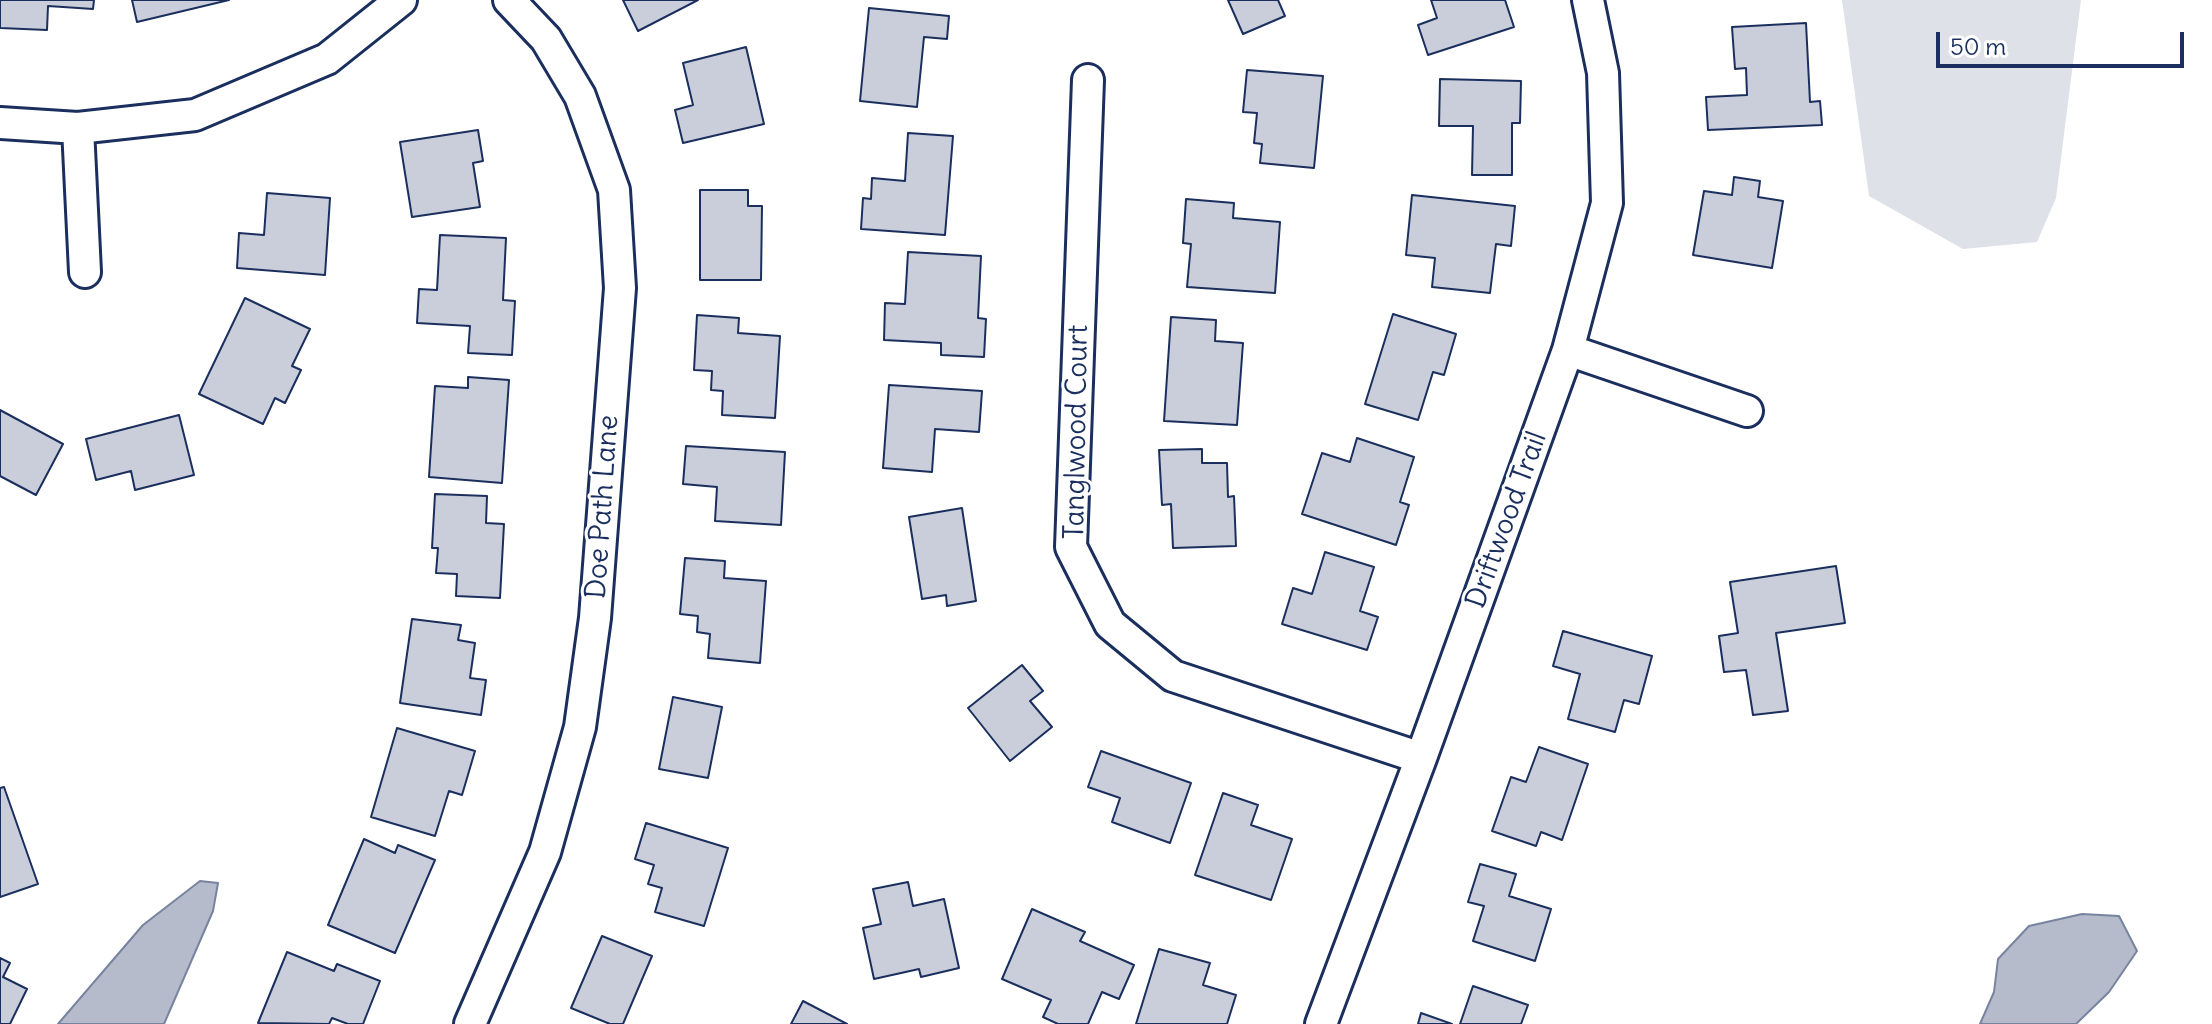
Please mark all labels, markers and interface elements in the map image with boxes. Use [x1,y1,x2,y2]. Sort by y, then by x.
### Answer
scale bar [1940,16,2188,66]
text: 50 m [1950,31,2006,61]
street label: Tanglwood Court [1058,324,1096,540]
street label: Doe Path Lane [580,414,626,600]
street label: Driftwood Trail [1460,427,1554,613]

